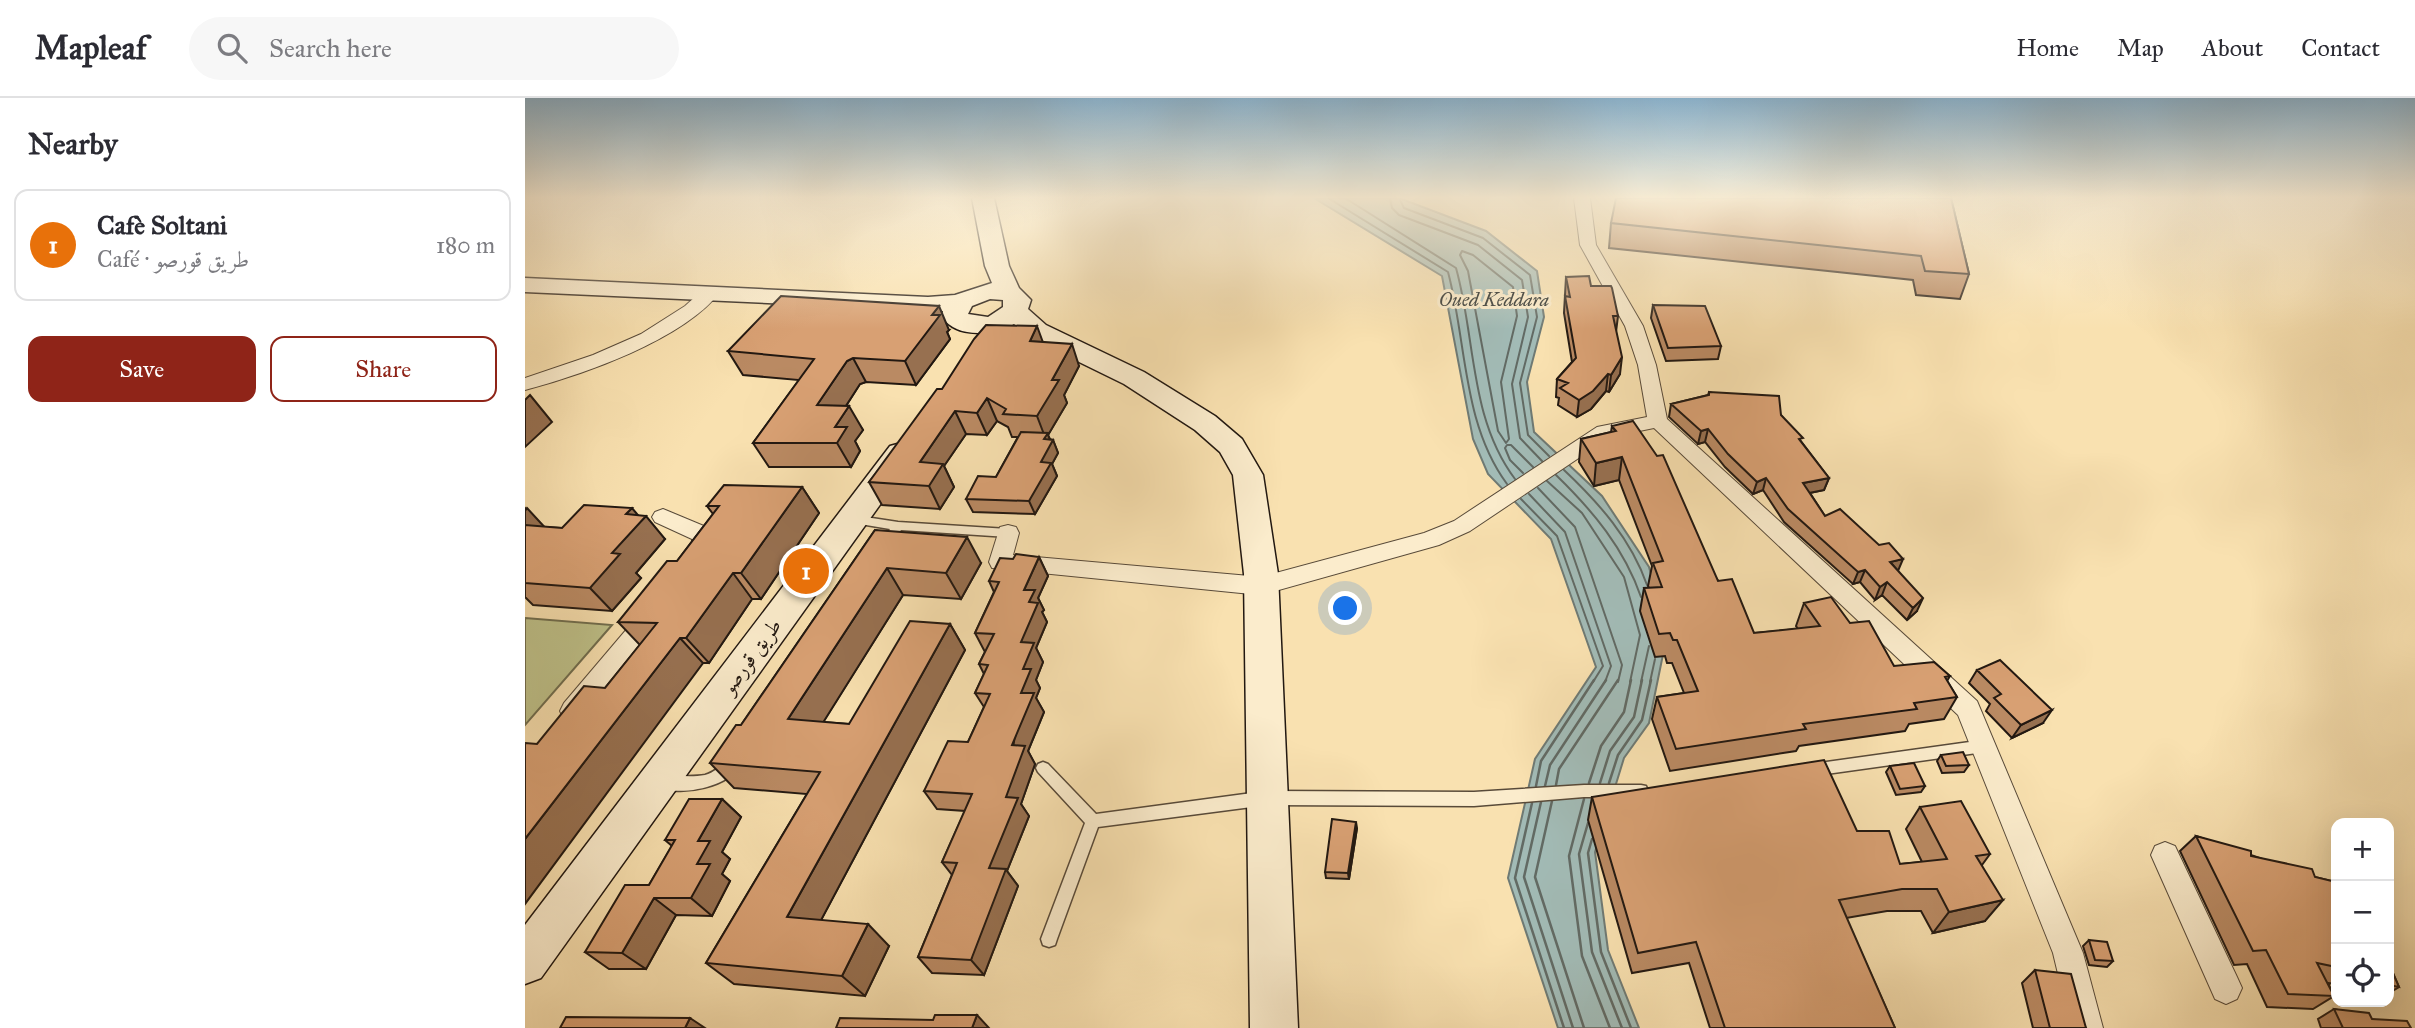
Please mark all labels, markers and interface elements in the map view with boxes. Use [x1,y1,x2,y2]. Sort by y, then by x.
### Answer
search box [189,17,679,80]
text: Mapleaf [35,28,147,68]
icon: search [213,29,251,67]
text: Search here [269,32,392,64]
text: Home [2016,33,2079,63]
text: Map [2117,33,2164,63]
text: About [2202,33,2263,63]
text: Contact [2301,33,2380,63]
text: Nearby [28,126,118,162]
text: Cafè Soltani [97,209,227,241]
text: 1 [48,231,58,259]
text: 180 m [436,231,495,259]
text: Café · طريق قورصو [97,245,249,273]
water label: Oued Keddara [1439,288,1549,311]
button: Save [28,336,256,402]
button: Share [270,336,497,402]
pin: 1 [783,545,829,597]
your location [1328,591,1362,625]
street label: طريق قورصو [714,613,787,700]
map controls [2331,818,2394,1007]
button: + [2331,818,2394,881]
button: − [2331,881,2394,944]
button: locate [2331,944,2394,1007]

